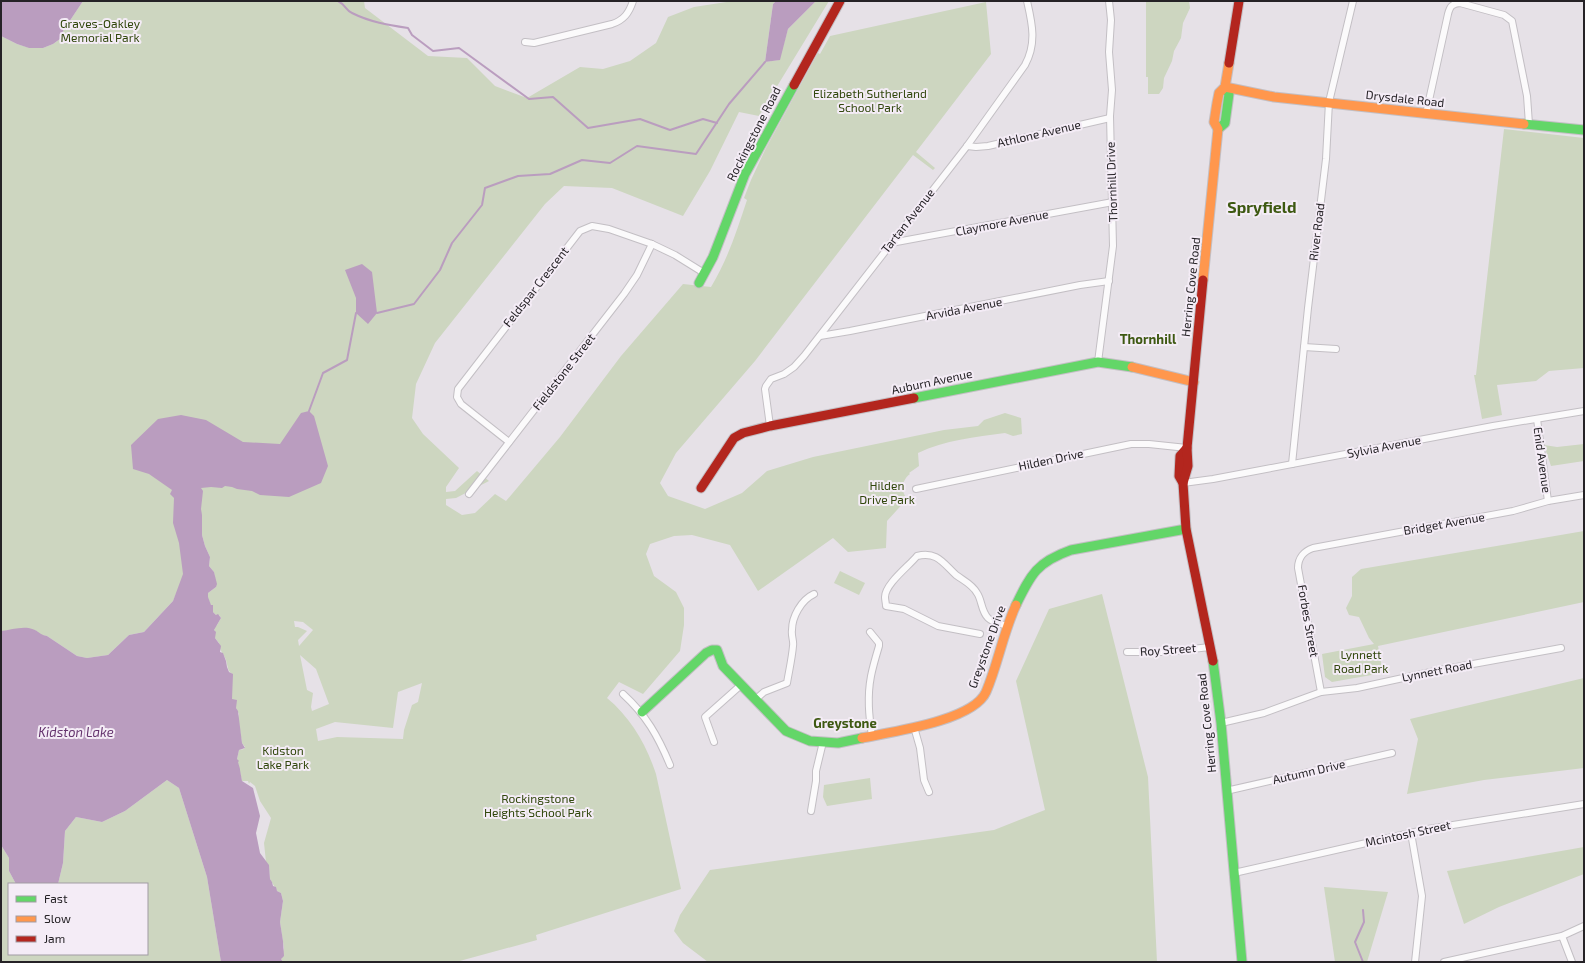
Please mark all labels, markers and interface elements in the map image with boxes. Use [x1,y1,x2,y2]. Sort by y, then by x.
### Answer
park label: Graves-Oakley Memorial Park [60,16,141,44]
street label: Rockingstone Road [723,84,783,183]
park label: Elizabeth Sutherland School Park [813,86,927,114]
street label: Drysdale Road [1365,87,1445,109]
street label: Athlone Avenue [996,117,1082,149]
street label: Thornhill Drive [1103,142,1119,223]
street label: Tartan Avenue [878,185,937,255]
district label: Spryfield [1227,197,1297,217]
street label: River Road [1306,202,1326,262]
street label: Claymore Avenue [954,206,1049,238]
street label: Herring Cove Road [1178,236,1202,337]
street label: Feldspar Crescent [500,243,571,329]
street label: Arvida Avenue [924,294,1003,322]
street label: Fieldstone Street [529,330,598,412]
district label: Thornhill [1120,331,1177,347]
street label: Auburn Avenue [890,366,974,396]
street label: Enid Avenue [1531,426,1555,494]
street label: Sylvia Avenue [1346,432,1422,460]
street label: Hilden Drive [1017,445,1085,473]
park label: Hilden Drive Park [859,478,915,506]
street label: Bridget Avenue [1402,509,1486,537]
street label: Forbes Street [1296,584,1322,659]
street label: Greystone Drive [965,603,1008,690]
street label: Roy Street [1139,640,1197,658]
park label: Lynnett Road Park [1334,647,1388,675]
street label: Lynnett Road [1400,656,1473,684]
street label: Herring Cove Road [1194,673,1218,774]
district label: Greystone [813,715,877,731]
water label: Kidston Lake [38,724,114,740]
park label: Kidston Lake Park [257,743,309,771]
street label: Autumn Drive [1271,756,1347,786]
park label: Rockingstone Heights School Park [484,791,592,819]
street label: Mcintosh Street [1364,817,1452,849]
legend [8,883,148,955]
text: Fast [44,891,68,905]
text: Slow [44,911,71,925]
text: Jam [44,931,65,945]

